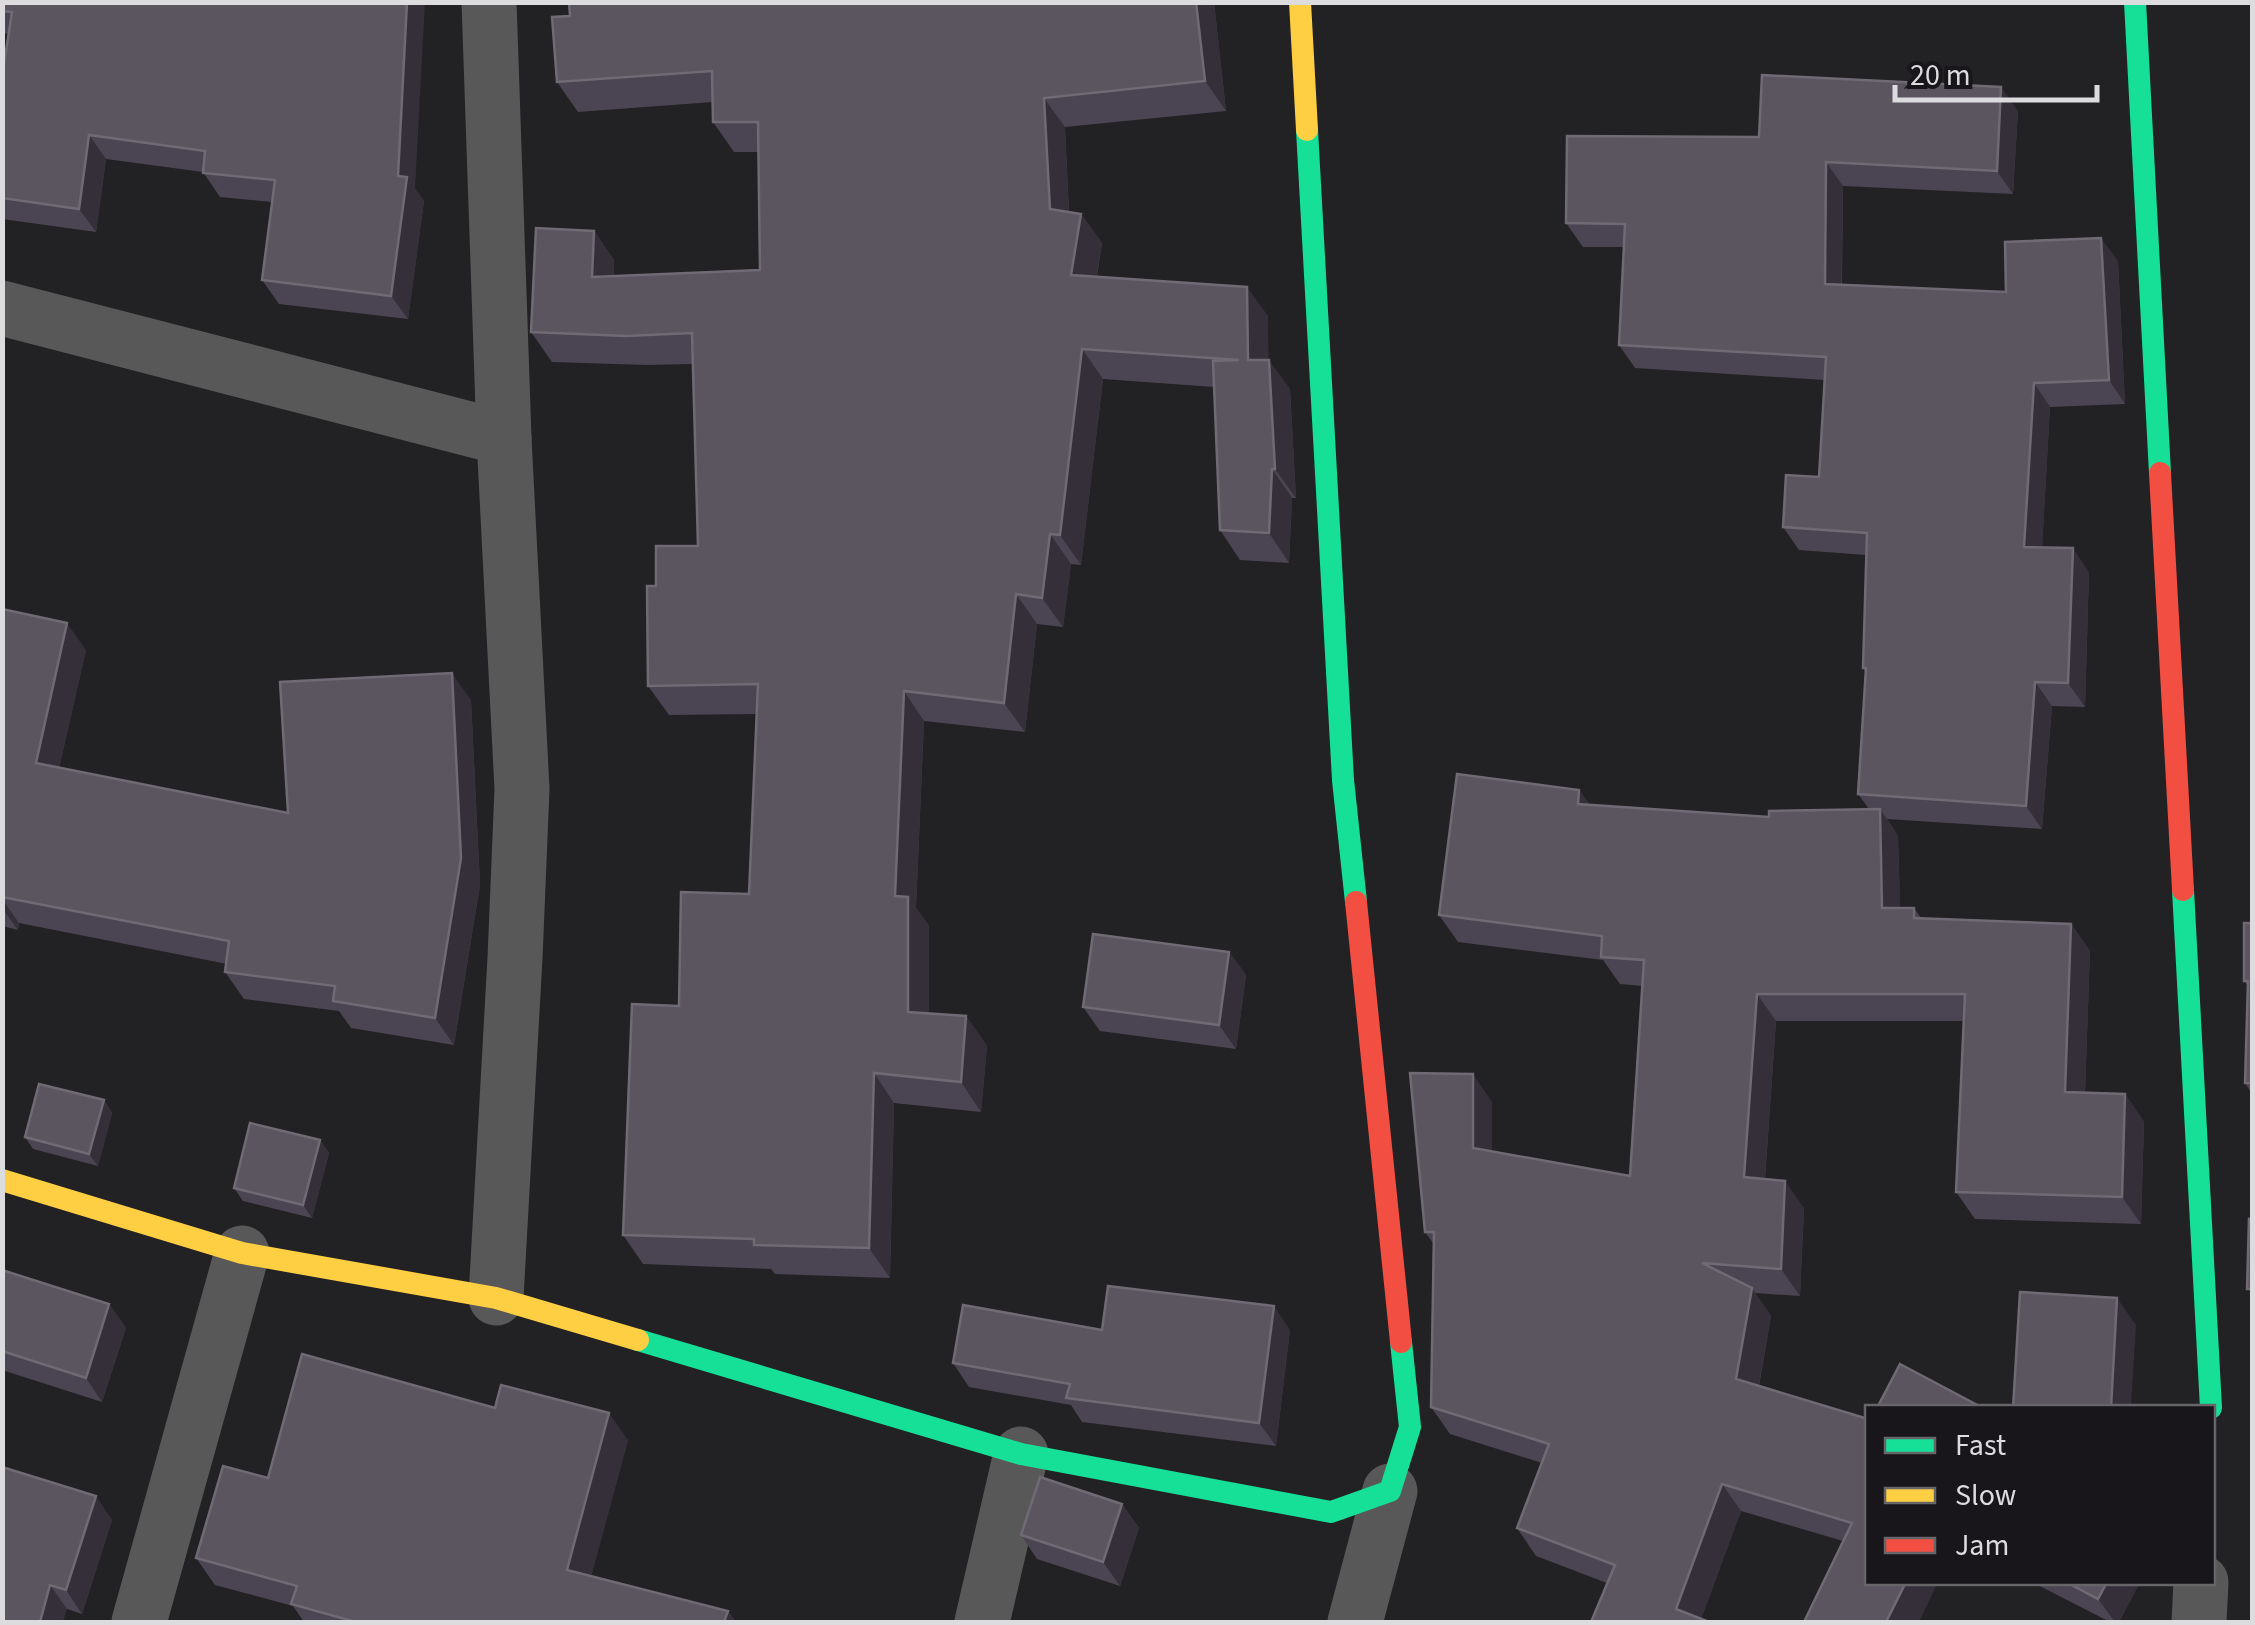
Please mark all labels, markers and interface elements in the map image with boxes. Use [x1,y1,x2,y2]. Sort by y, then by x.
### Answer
scale bar [1895,40,2098,102]
text: 20 m [1910,54,1971,97]
legend [1865,1405,2215,1585]
text: Fast [1955,1424,2006,1467]
text: Slow [1955,1474,2016,1517]
text: Jam [1955,1524,2009,1567]

